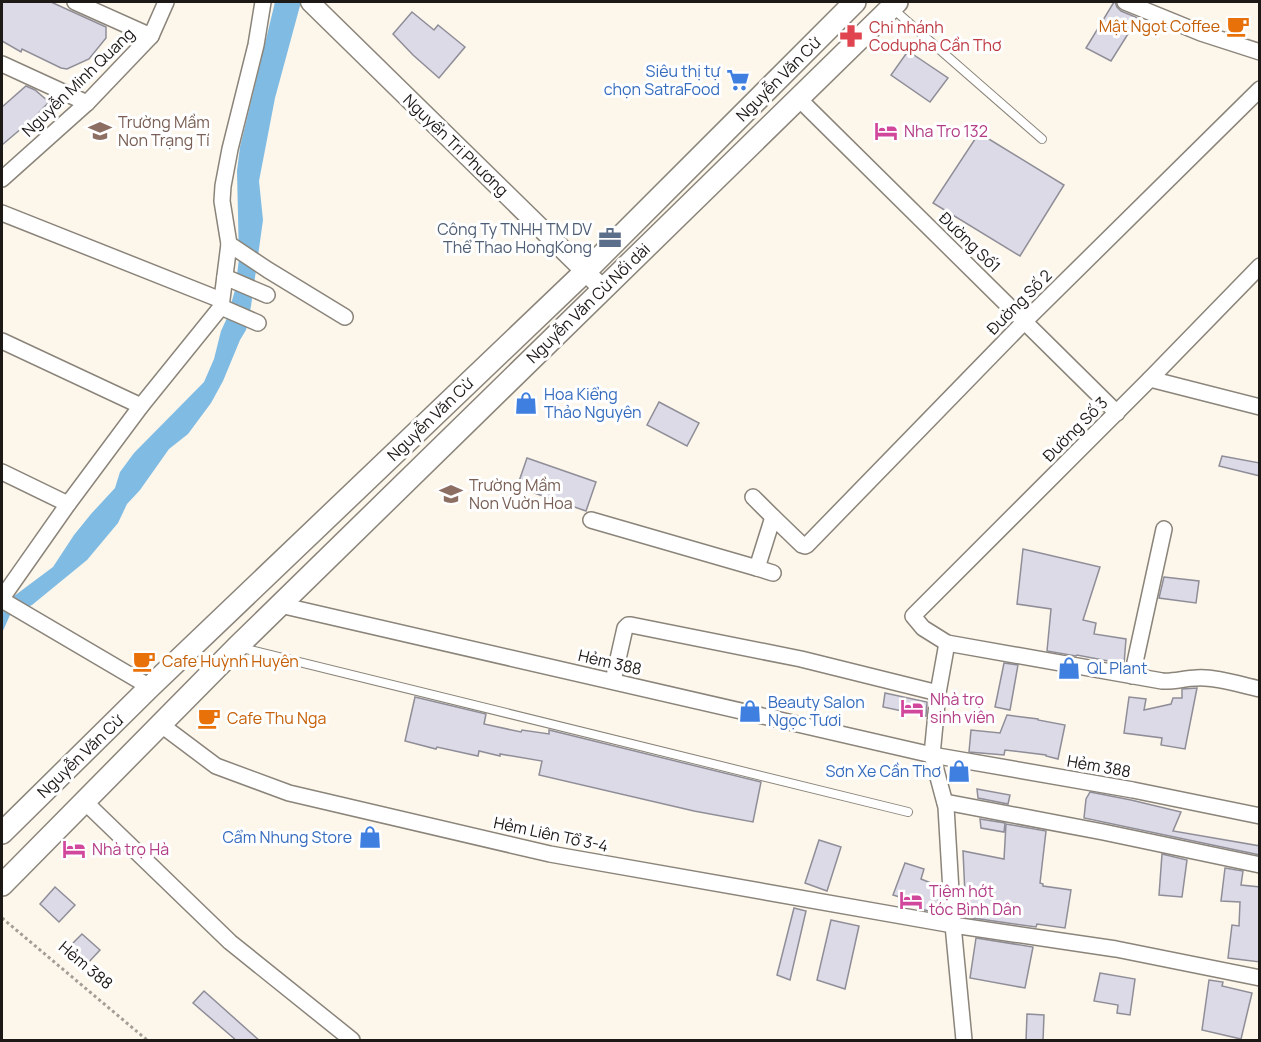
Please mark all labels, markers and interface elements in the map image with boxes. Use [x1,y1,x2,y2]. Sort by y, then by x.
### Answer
cafe icon: Mật Ngọt Coffee [1225,13,1251,39]
place label: Mật Ngọt Coffee [1099,15,1220,37]
place label: Chi nhánh Codupha Cần Thơ [869,16,1002,56]
street label: Nguyễn Minh Quang [17,23,139,141]
pharmacy icon: Chi nhánh Codupha Cần Thơ [838,23,864,49]
street label: Nguyễn Văn Cừ [731,32,825,126]
place label: Siêu thị tự chọn SatraFood [604,60,720,100]
supermarket icon: Siêu thị tự chọn SatraFood [725,67,751,93]
street label: Nguyển Tri Phương [399,89,513,201]
place label: Trường Mầm Non Trạng Tí [118,111,210,151]
school or university icon: Trường Mầm Non Trạng Tí [87,118,113,144]
hotel icon: Nha Tro 132 [873,118,899,144]
place label: Nha Tro 132 [904,120,988,142]
street label: Đường Số1 [934,207,1006,277]
place label: Công Ty TNHH TM DV Thể Thao HongKong [437,218,592,258]
office icon: Công Ty TNHH TM DV Thể Thao HongKong [597,225,623,251]
street label: Nguyễn Văn Cừ Nối dài [521,238,655,368]
street label: Đường Số 2 [982,265,1056,339]
street label: Nguyễn Văn Cừ [382,372,478,466]
place label: Hoa Kiểng Thảo Nguyên [544,383,642,423]
shop icon: Hoa Kiểng Thảo Nguyên [513,390,539,416]
street label: Đường Số 3 [1038,392,1112,466]
place label: Trường Mầm Non Vuờn Hoa [469,474,573,514]
school or university icon: Trường Mầm Non Vuờn Hoa [438,481,464,507]
street label: Hẻm 388 [576,644,644,680]
cafe icon: Cafe Huỳnh Huyên [131,648,157,674]
place label: Cafe Huỳnh Huyên [162,650,299,672]
shop icon: QL Plant [1056,655,1082,681]
place label: QL Plant [1087,657,1147,679]
place label: Nhà trọ sinh viên [930,688,995,728]
place label: Beauty Salon Ngọc Tươi [768,691,865,731]
hotel icon: Nhà trọ sinh viên [899,695,925,721]
shop icon: Beauty Salon Ngọc Tươi [737,698,763,724]
cafe icon: Cafe Thu Nga [196,705,222,731]
place label: Cafe Thu Nga [227,707,326,729]
street label: Nguyễn Văn Cừ [32,709,128,803]
street label: Hẻm 388 [1065,750,1133,782]
shop icon: Sơn Xe Cần Thơ [946,758,972,784]
place label: Sơn Xe Cần Thơ [825,760,941,782]
street label: Hẻm Liên Tổ 3-4 [492,811,610,857]
shop icon: Cẩm Nhung Store [357,824,383,850]
place label: Cẩm Nhung Store [222,826,352,848]
hotel icon: Nhà trọ Hà [61,836,87,862]
place label: Nhà trọ Hà [92,838,169,860]
place label: Tiệm hớt tóc Bình Dân [929,880,1022,920]
hotel icon: Tiệm hớt tóc Bình Dân [898,887,924,913]
street label: Hẻm 388 [54,936,118,994]

